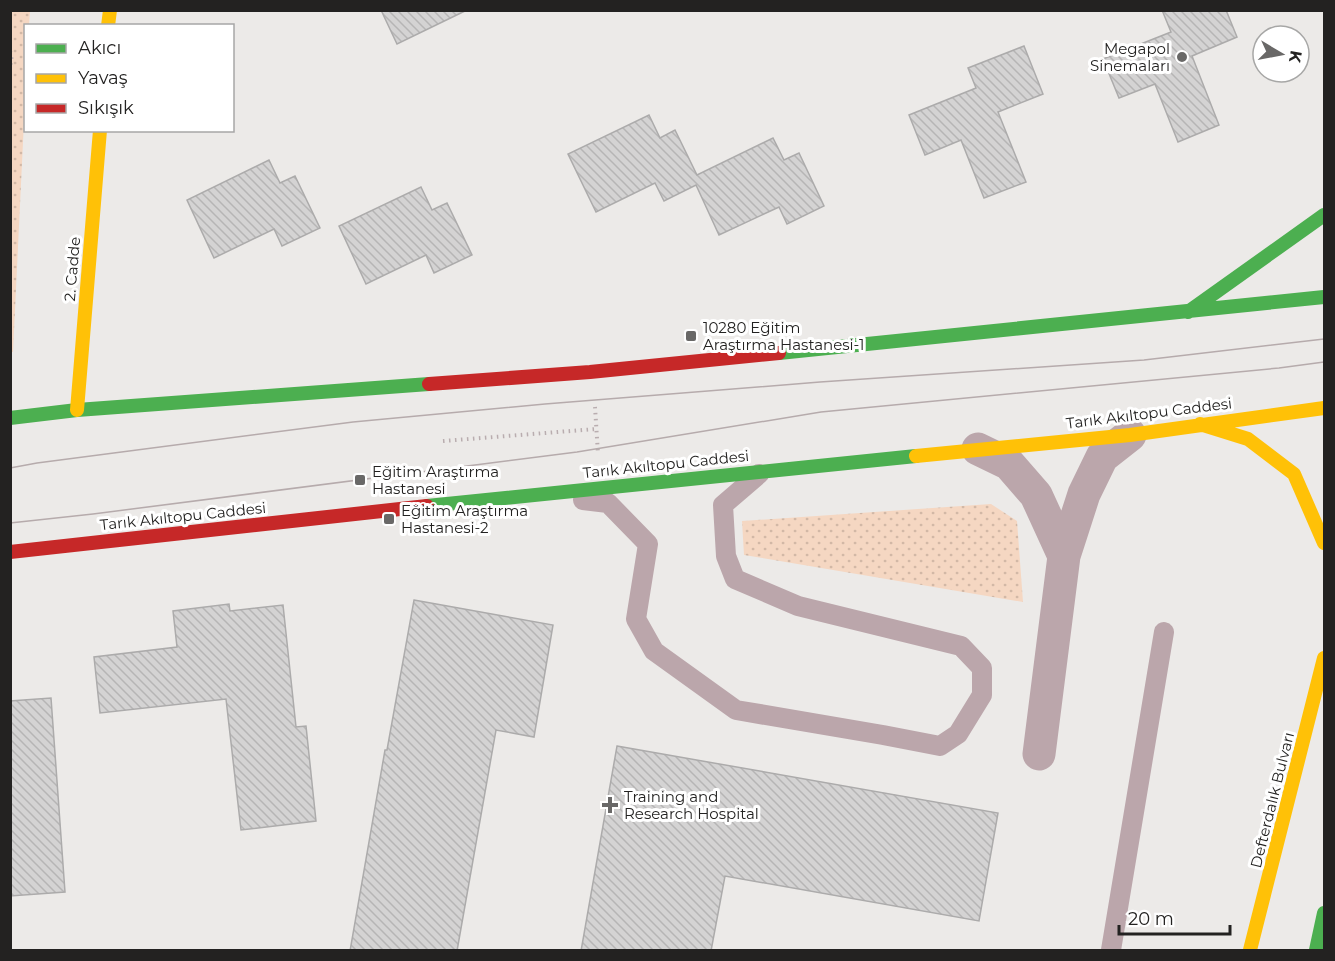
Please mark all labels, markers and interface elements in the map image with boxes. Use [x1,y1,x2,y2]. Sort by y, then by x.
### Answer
legend [24,24,234,132]
north arrow [1251,24,1311,84]
text: Akıcı [78,37,121,59]
place label: Megapol Sinemaları [1090,39,1170,75]
text: K [1285,49,1306,65]
marker: Megapol Sinemaları [1175,50,1189,64]
text: Yavaş [78,67,128,89]
text: Sıkışık [78,97,134,119]
street label: 2. Cadde [60,236,84,302]
place label: 10280 Eğitim Araştırma Hastanesi-1 [703,318,865,354]
marker: 10280 Eğitim Araştırma Hastanesi-1 [684,329,698,343]
street label: Tarık Akıltopu Caddesi [1065,393,1233,433]
street label: Tarık Akıltopu Caddesi [582,446,750,482]
place label: Eğitim Araştırma Hastanesi [372,462,499,498]
marker: Eğitim Araştırma Hastanesi [353,473,367,487]
street label: Tarık Akıltopu Caddesi [99,498,267,534]
place label: Eğitim Araştırma Hastanesi-2 [401,501,528,537]
marker: Eğitim Araştırma Hastanesi-2 [382,512,396,526]
street label: Defterdalık Bulvarı [1246,730,1298,870]
place label: Training and Research Hospital [624,787,759,823]
marker: Training and Research Hospital [601,796,619,814]
scale bar [1119,898,1230,936]
text: 20 m [1128,908,1174,930]

